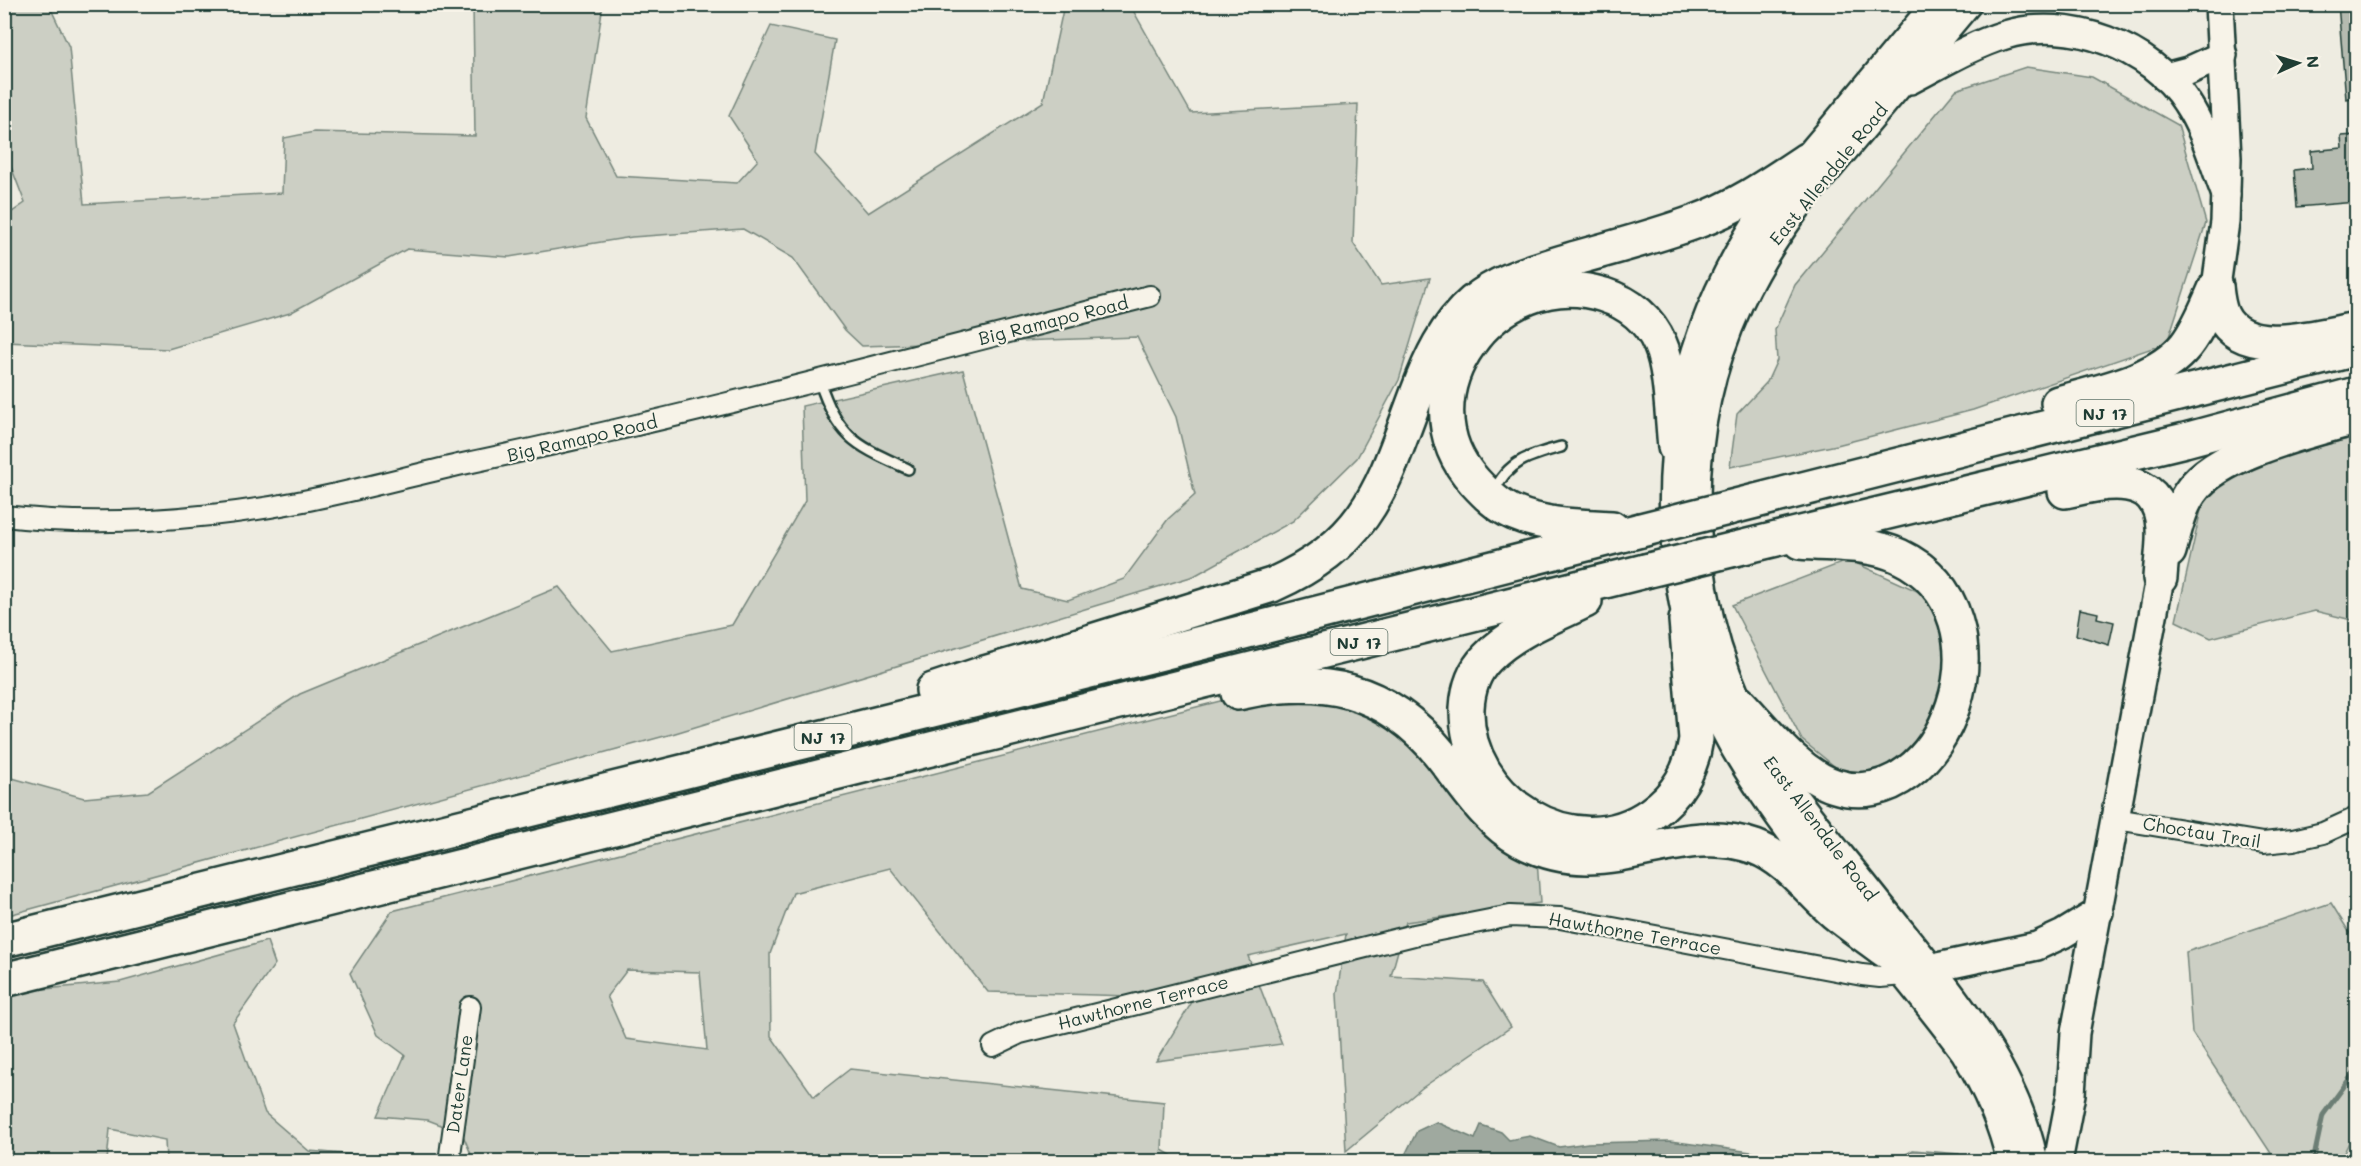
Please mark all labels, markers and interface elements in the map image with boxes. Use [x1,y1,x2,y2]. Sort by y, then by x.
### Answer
north arrow [2268,33,2328,93]
text: N [2303,55,2324,69]
street label: East Allendale Road [1763,98,1893,250]
street label: Big Ramapo Road [976,290,1130,350]
road number: NJ 17 [2076,400,2134,426]
street label: Big Ramapo Road [504,409,660,467]
road number: NJ 17 [1330,629,1388,655]
road number: NJ 17 [794,724,852,750]
street label: East Allendale Road [1759,751,1883,905]
street label: Choctau Trail [2141,811,2263,853]
street label: Hawthorne Terrace [1547,906,1723,960]
street label: Hawthorne Terrace [1055,969,1231,1035]
street label: Dater Lane [440,1033,478,1135]

